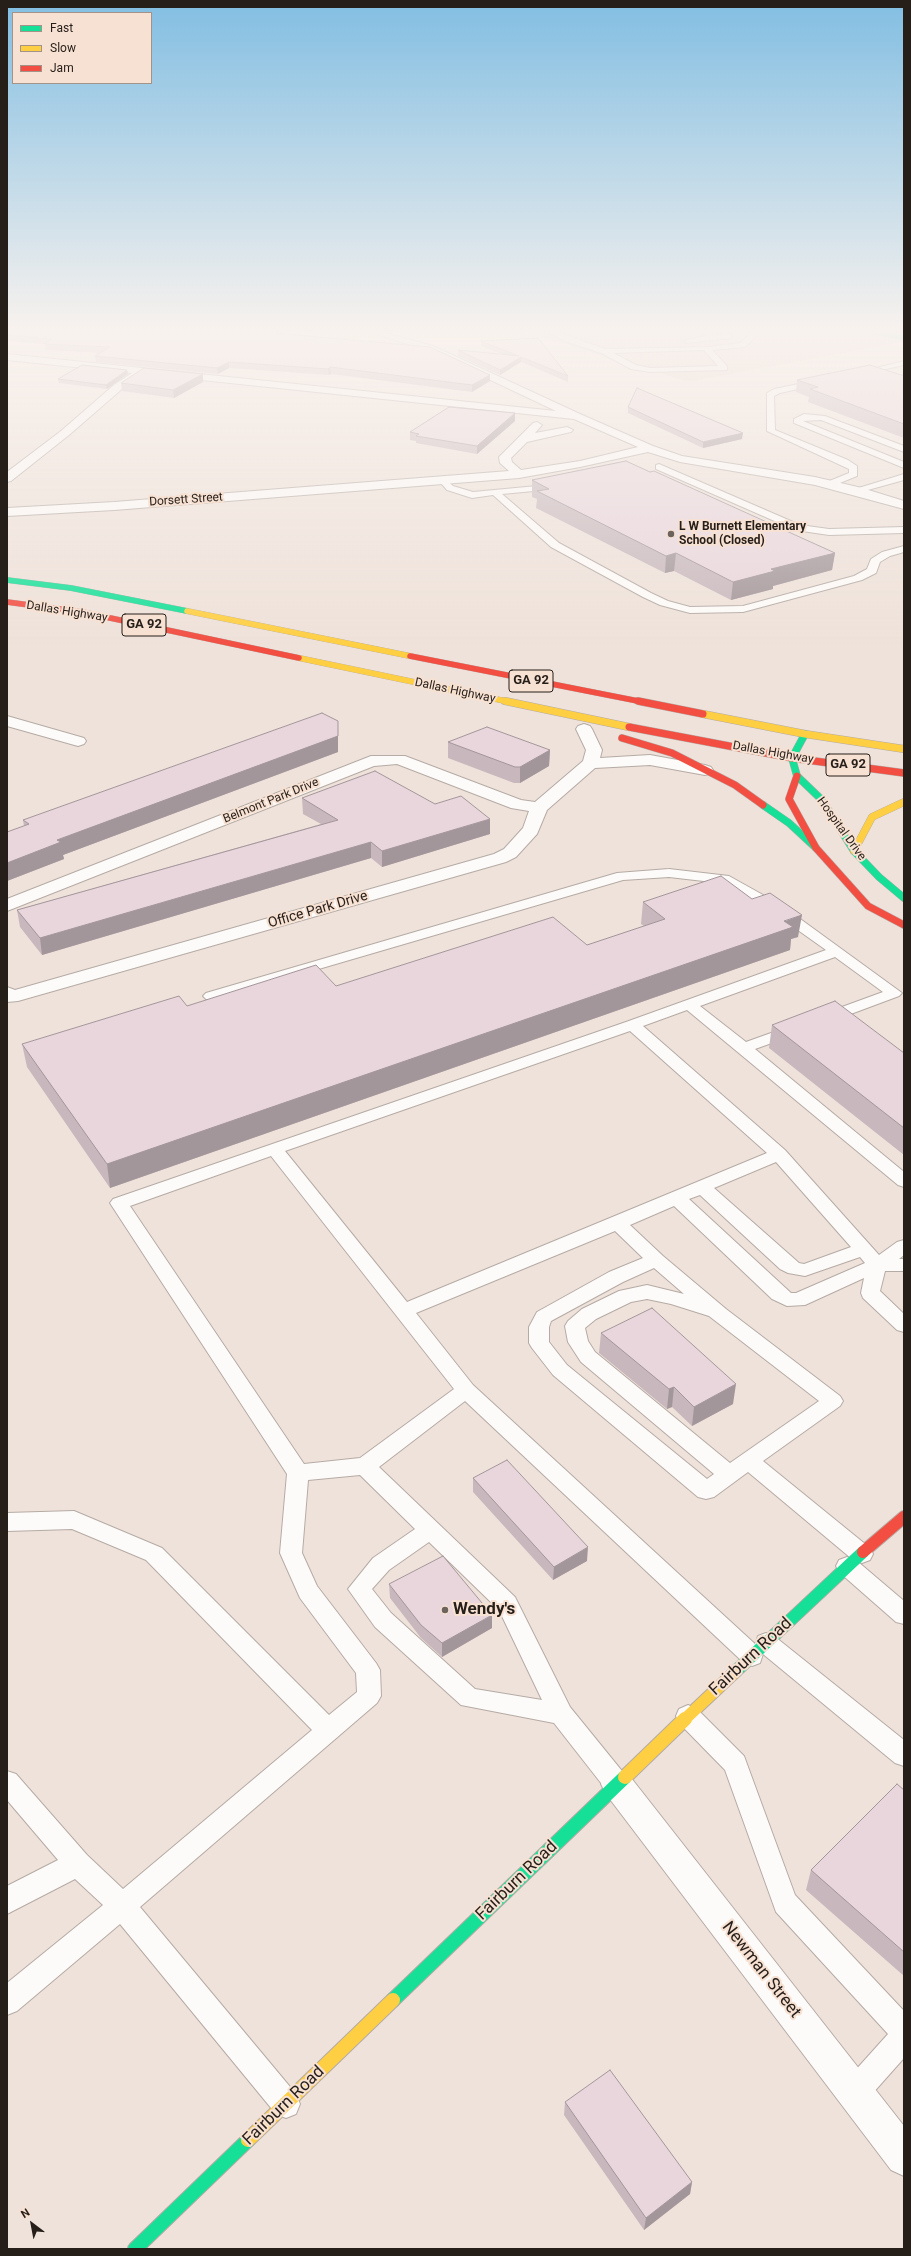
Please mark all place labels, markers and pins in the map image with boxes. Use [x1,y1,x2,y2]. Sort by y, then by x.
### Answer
place label: L W Burnett Elementary School (Closed) [679,520,806,548]
marker: L W Burnett Elementary School (Closed) [666,529,676,539]
place label: Wendy's [453,1600,515,1620]
marker: Wendy's [440,1605,450,1615]

